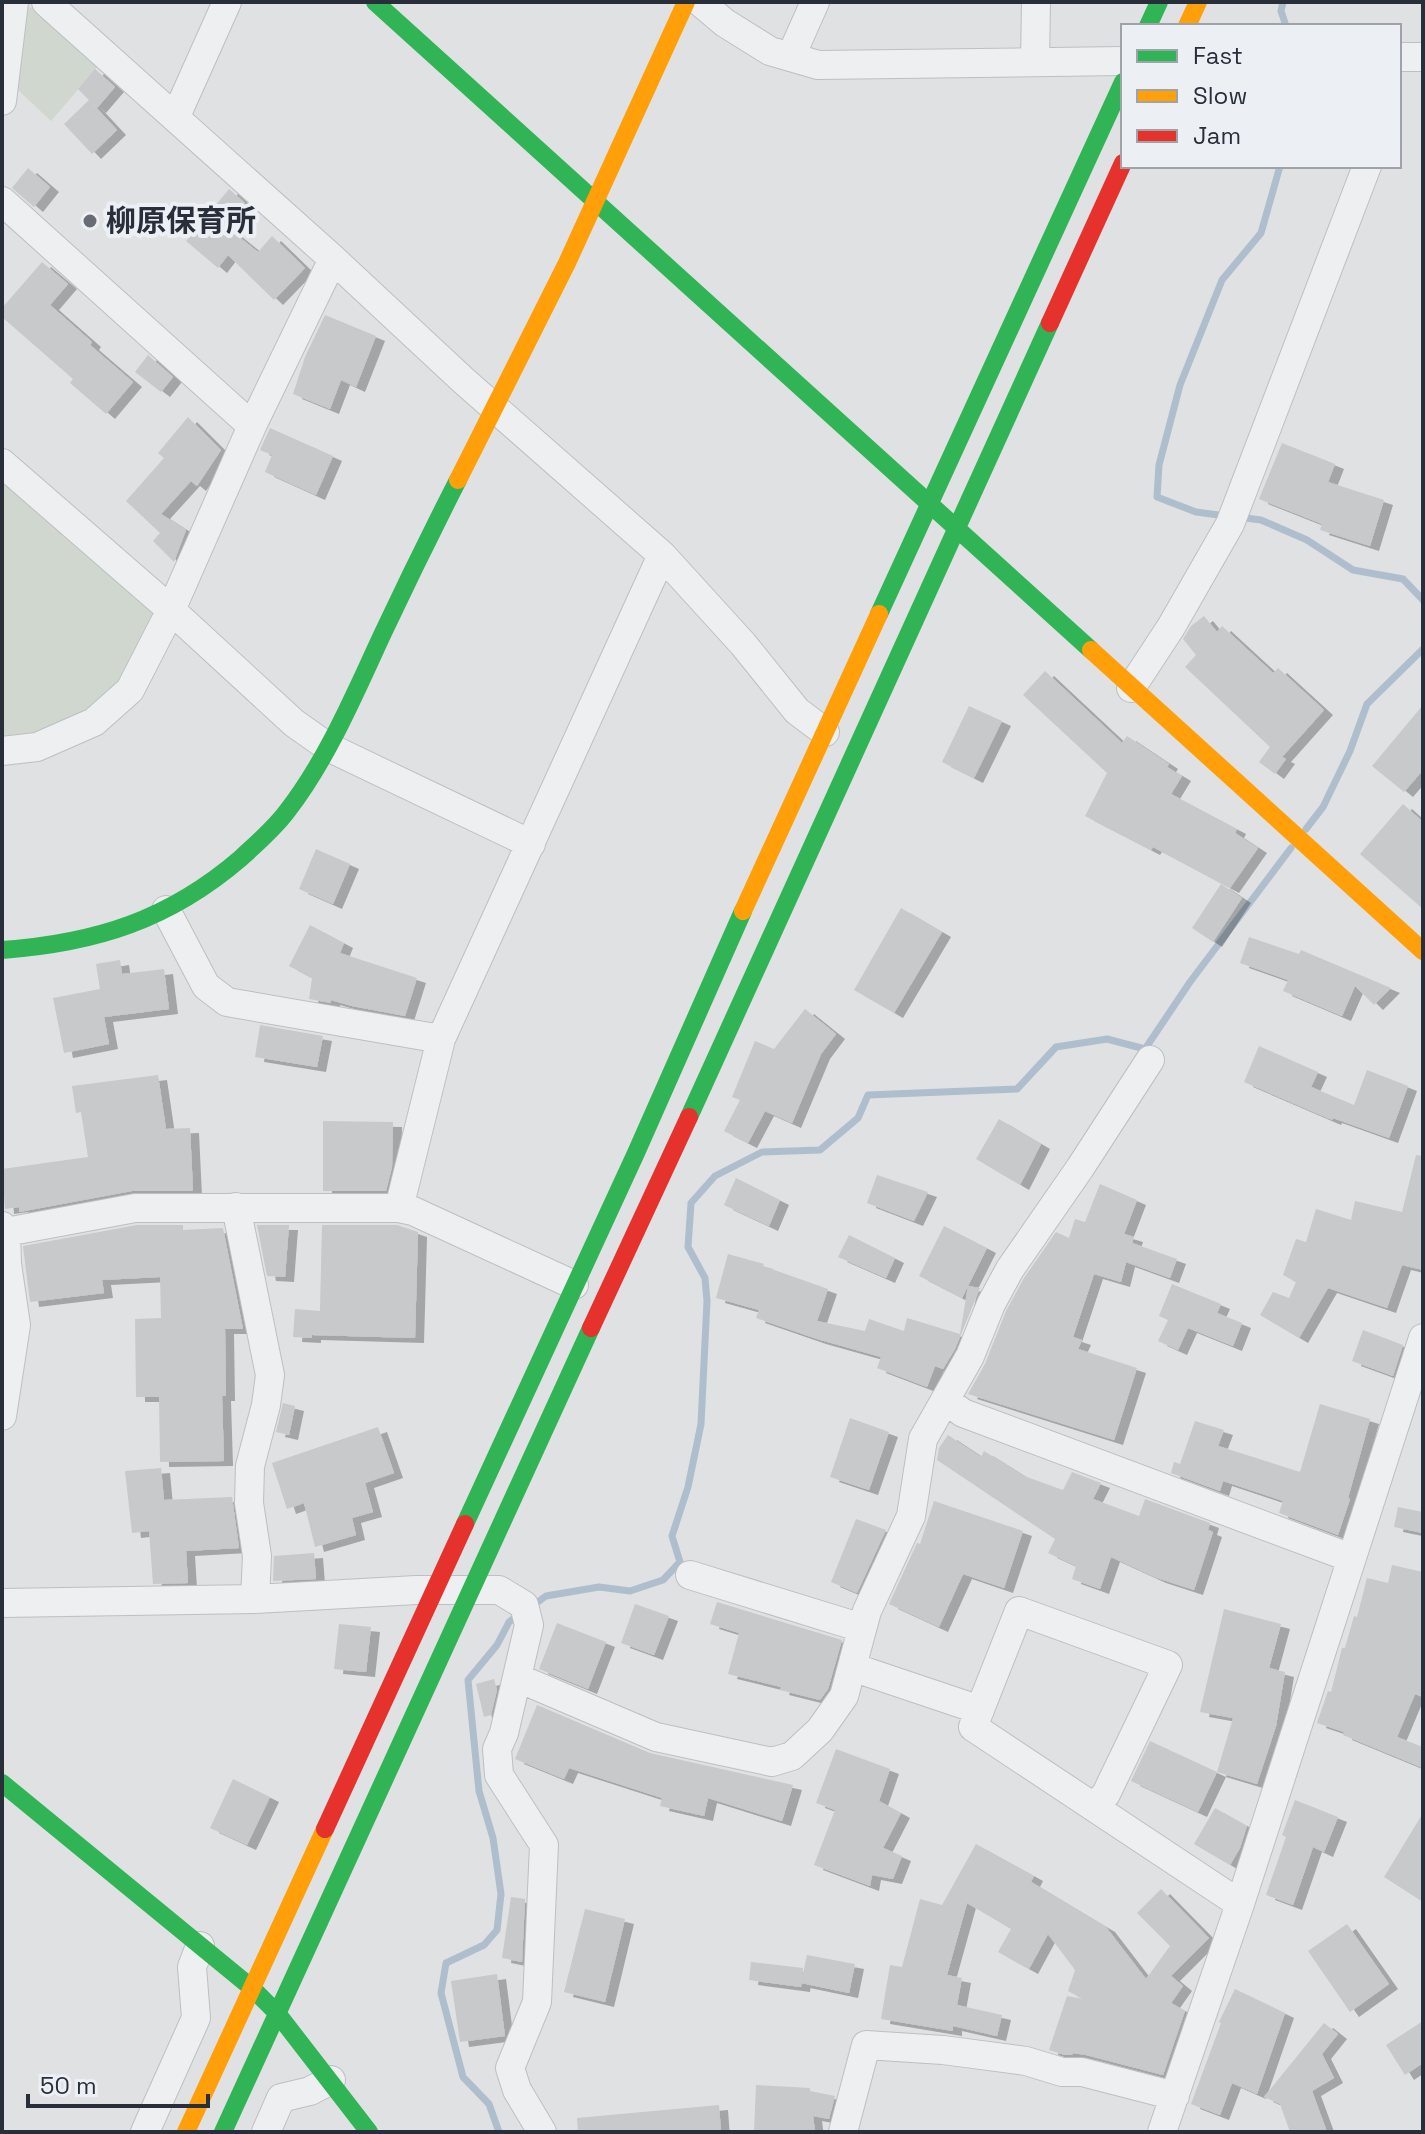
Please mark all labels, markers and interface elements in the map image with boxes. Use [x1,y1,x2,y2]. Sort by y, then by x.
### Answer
legend [1121,24,1401,168]
text: Fast [1193,40,1243,71]
text: Slow [1193,80,1247,111]
text: Jam [1193,120,1241,151]
place label: 柳原保育所 [106,201,256,240]
marker: 柳原保育所 [81,212,99,230]
scale bar [28,2058,208,2108]
text: 50 m [40,2070,97,2101]

